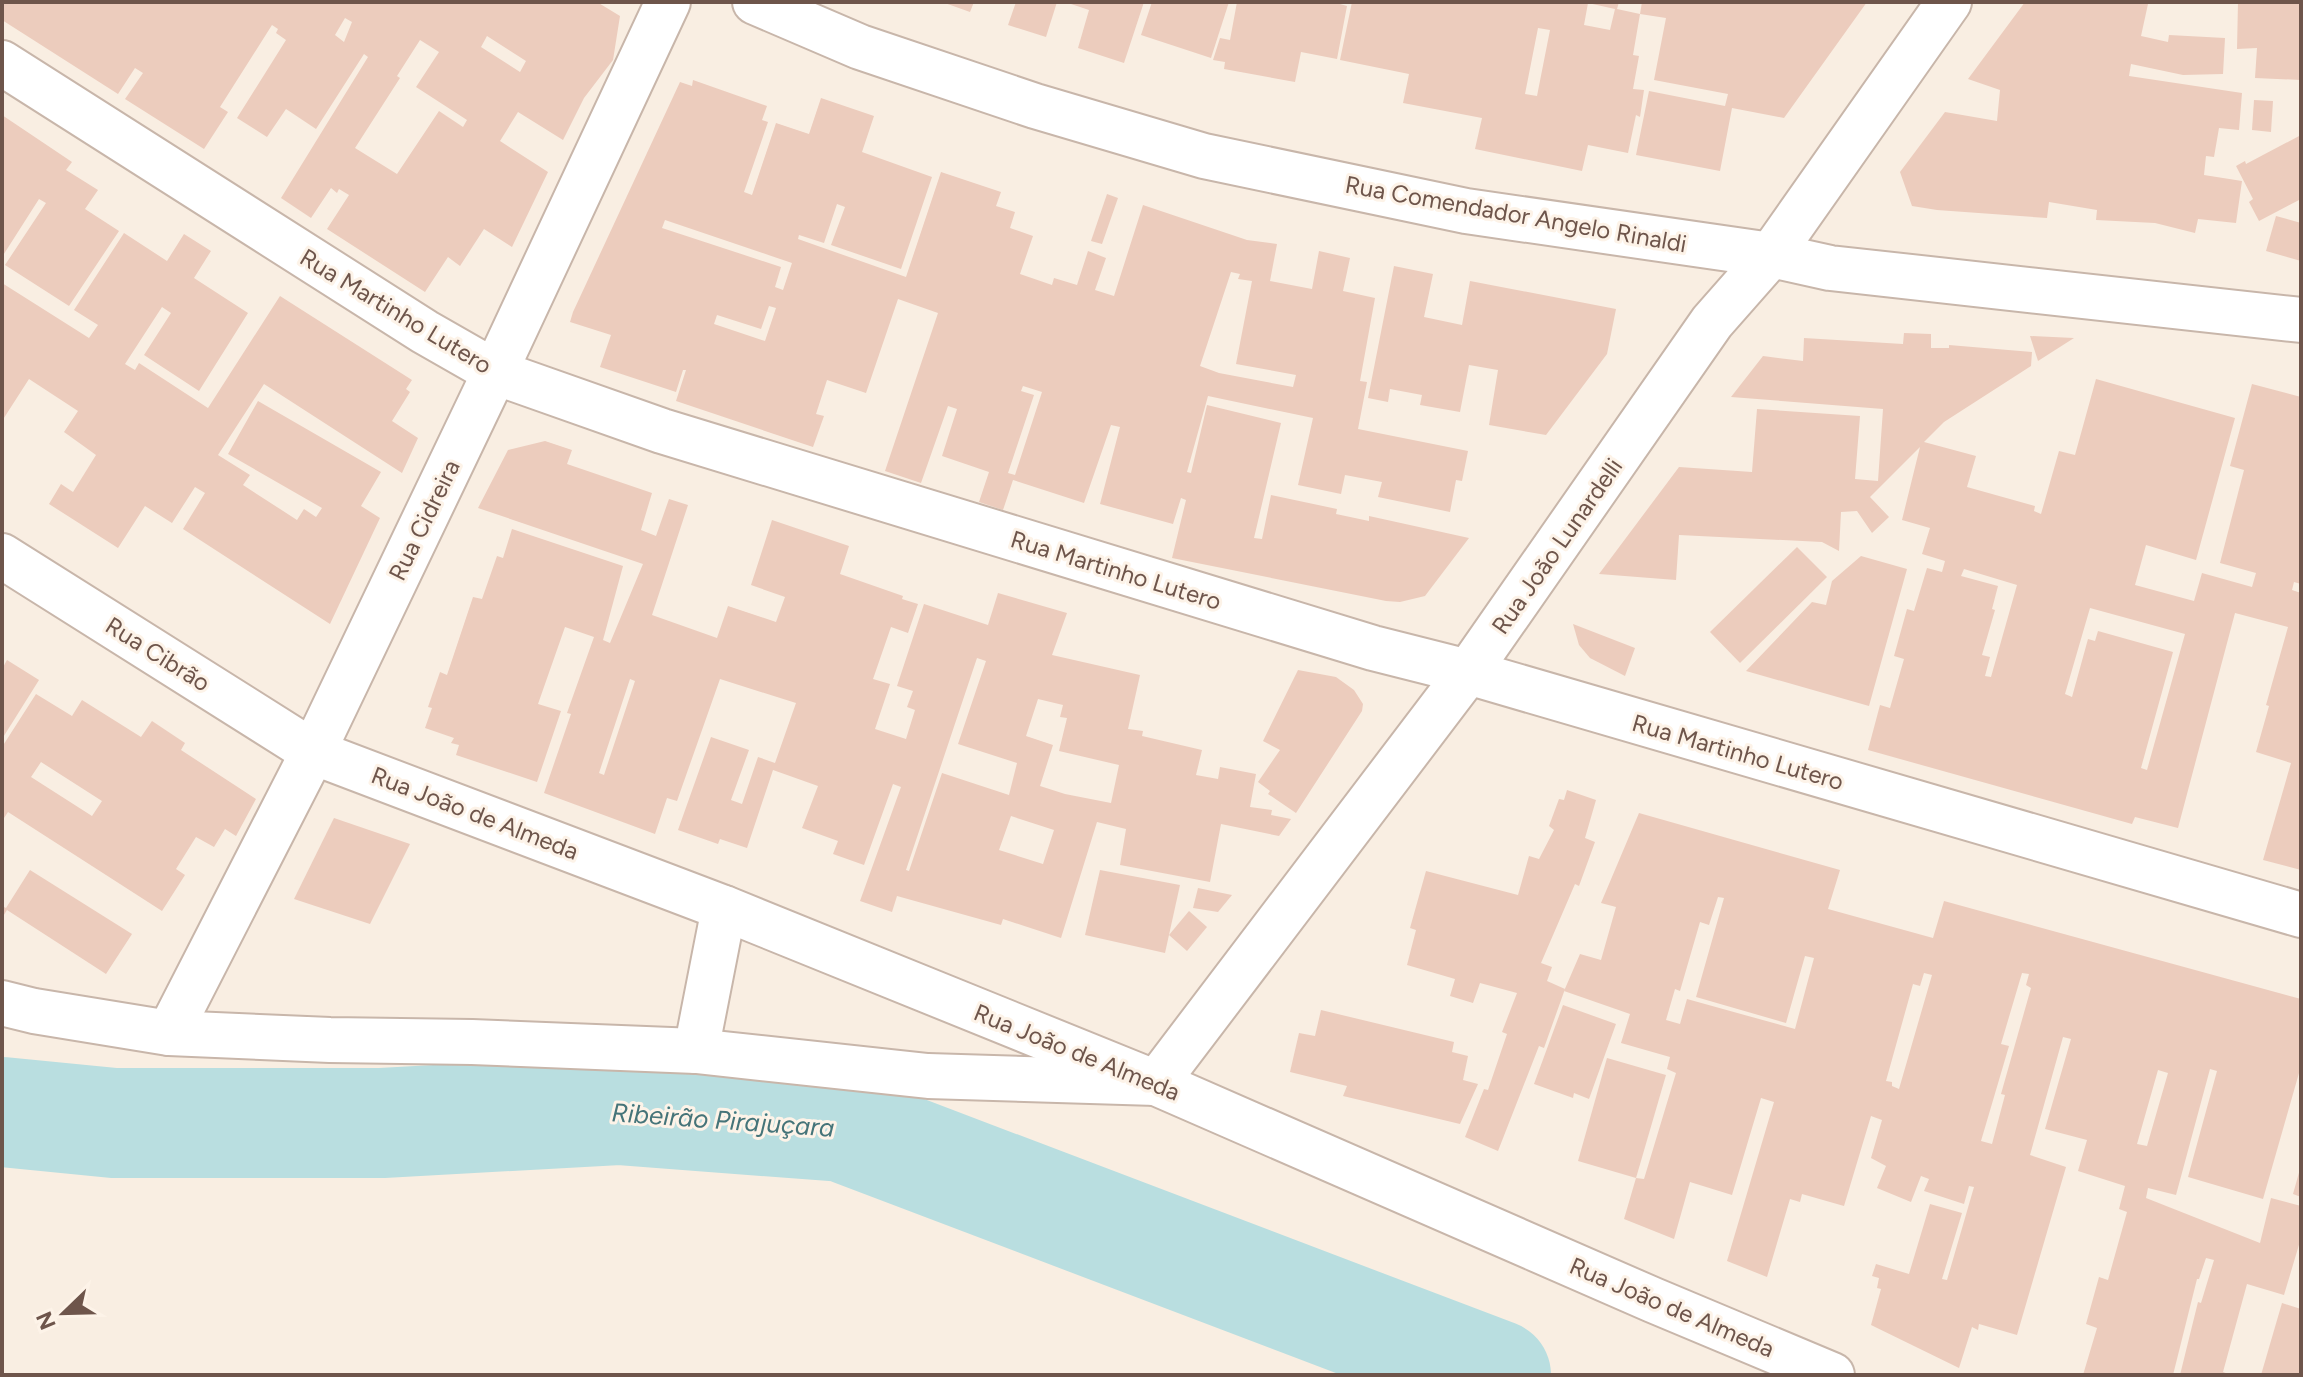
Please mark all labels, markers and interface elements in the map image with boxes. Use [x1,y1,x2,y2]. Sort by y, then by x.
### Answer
street label: Rua Comendador Angelo Rinaldi [1343,170,1689,258]
street label: Rua Martinho Lutero [295,242,497,380]
street label: Rua João Lunardelli [1486,453,1628,639]
street label: Rua Cidreira [382,455,466,585]
street label: Rua Martinho Lutero [1007,524,1225,616]
street label: Rua Cibrão [100,610,216,698]
street label: Rua Martinho Lutero [1629,708,1847,796]
street label: Rua João de Almeda [367,760,583,866]
street label: Rua João de Almeda [970,997,1184,1107]
water label: Ribeirão Pirajuçara [610,1096,836,1144]
street label: Rua João de Almeda [1565,1251,1779,1363]
north arrow [24,1273,104,1353]
text: N [30,1308,62,1334]

